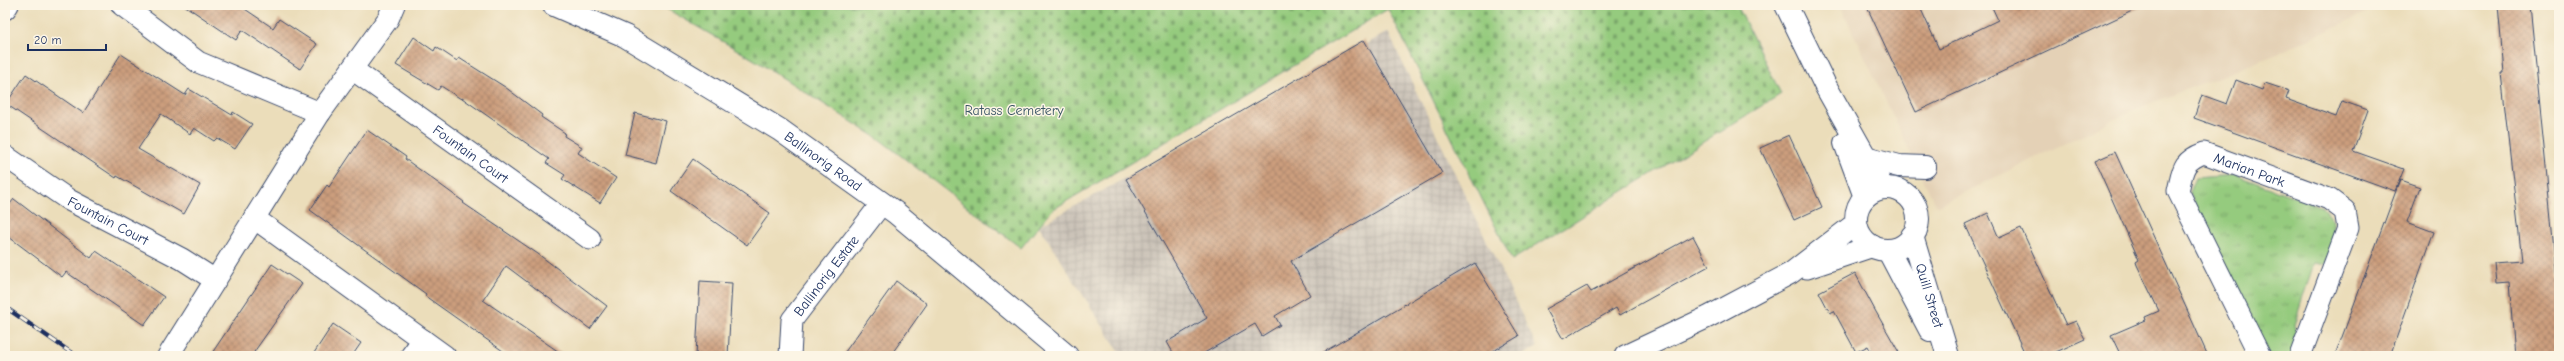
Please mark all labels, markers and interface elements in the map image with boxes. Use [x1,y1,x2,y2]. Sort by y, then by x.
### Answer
scale bar [28,26,106,52]
text: 20 m [34,33,62,47]
park label: Ratass Cemetery [964,102,1064,119]
street label: Fountain Court [430,121,513,187]
street label: Ballinorig Road [781,127,865,195]
street label: Marian Park [2212,149,2287,191]
street label: Fountain Court [65,192,152,249]
street label: Ballinorig Estate [790,232,862,319]
street label: Quill Street [1912,261,1948,330]

